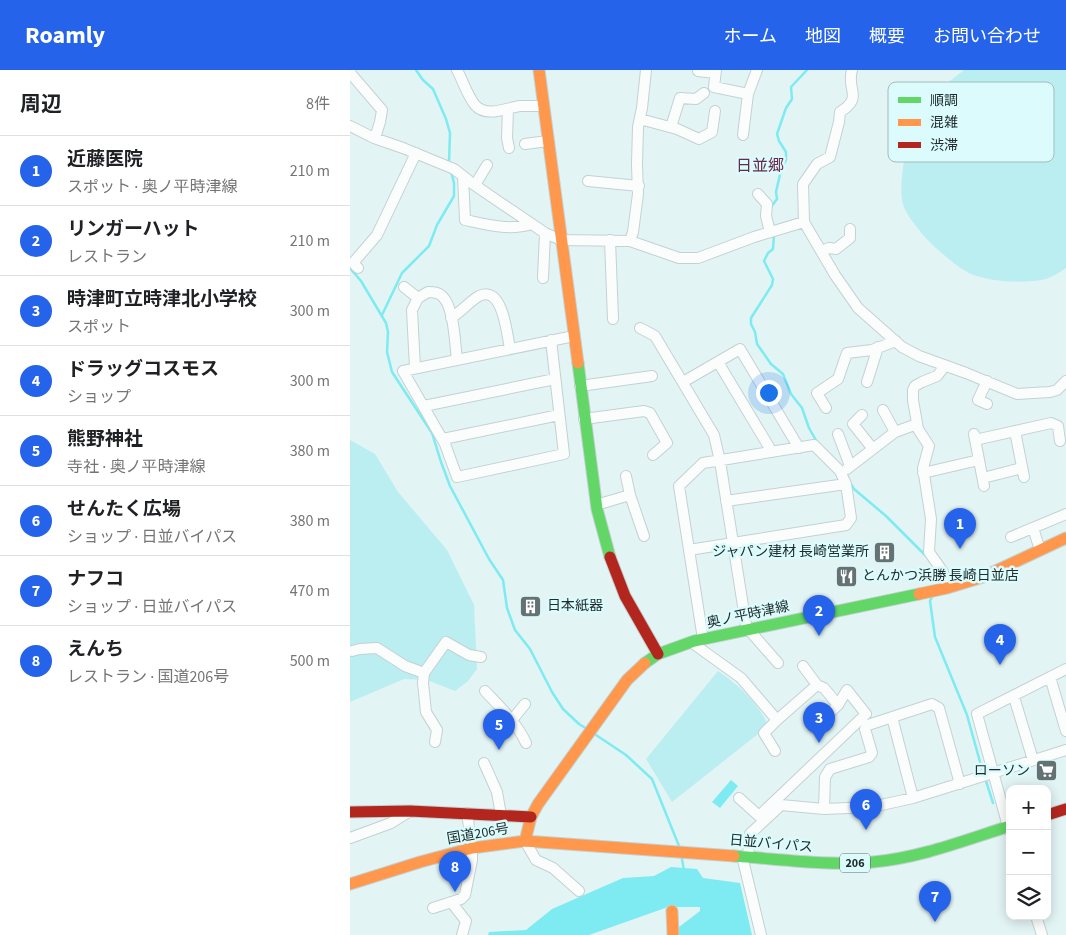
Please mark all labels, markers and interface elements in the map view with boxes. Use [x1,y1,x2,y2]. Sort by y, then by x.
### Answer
text: Roamly [25,18,105,53]
text: ホーム [724,24,777,49]
text: 地図 [805,24,841,49]
text: 概要 [869,24,905,49]
text: お問い合わせ [933,24,1041,49]
legend [888,82,1054,162]
text: 周辺 [20,89,62,119]
text: 順調 [930,91,958,111]
text: 8件 [306,93,330,115]
text: 混雑 [930,113,958,133]
text: 渋滞 [930,136,958,156]
text: 近藤医院 [67,146,143,173]
district label: 日並郷 [736,155,784,177]
text: 1 [32,160,40,182]
text: 210 m [290,160,330,182]
text: スポット · 奥ノ平時津線 [67,176,237,198]
text: リンガーハット [67,216,200,243]
text: 2 [32,230,40,252]
text: 210 m [290,230,330,252]
text: レストラン [67,246,147,268]
text: 時津町立時津北小学校 [67,286,257,313]
text: 3 [32,300,40,322]
text: 300 m [290,300,330,322]
text: スポット [67,316,131,338]
text: ドラッグコスモス [67,356,219,383]
text: 4 [32,370,40,392]
text: 300 m [290,370,330,392]
your location [756,380,782,406]
text: ショップ [67,386,131,408]
text: 熊野神社 [67,426,143,453]
text: 5 [32,440,40,462]
text: 380 m [290,440,330,462]
text: 寺社 · 奥ノ平時津線 [67,456,205,478]
text: せんたく広場 [67,496,181,523]
pin: 1 [944,508,976,549]
text: 6 [32,510,40,532]
text: 380 m [290,510,330,532]
text: ショップ · 日並バイパス [67,526,237,548]
building icon: ジャパン建材 長崎営業所 [873,540,897,564]
place label: ジャパン建材 長崎営業所 [712,542,869,562]
restaurant icon: とんかつ浜勝 長崎日並店 [834,564,858,588]
text: ナフコ [67,566,124,593]
place label: とんかつ浜勝 長崎日並店 [862,566,1019,586]
text: 7 [32,580,40,602]
text: 470 m [290,580,330,602]
building icon: 日本紙器 [519,594,543,618]
pin: 2 [803,595,835,636]
text: ショップ · 日並バイパス [67,596,237,618]
place label: 日本紙器 [547,596,603,616]
street label: 奥ノ平時津線 [705,596,791,634]
pin: 4 [984,624,1016,665]
text: えんち [67,636,124,663]
text: 8 [32,650,40,672]
text: 500 m [290,650,330,672]
text: レストラン · 国道206号 [67,666,229,688]
pin: 3 [803,702,835,743]
pin: 5 [483,709,515,750]
supermarket icon: ローソン [1034,759,1058,783]
place label: ローソン [974,761,1030,781]
map controls [1006,785,1051,920]
button: + [1006,785,1051,830]
pin: 6 [850,789,882,830]
street label: 国道206号 [445,819,511,849]
street label: 日並バイパス [728,830,814,858]
button: − [1006,830,1051,875]
pin: 8 [439,851,471,892]
road number: 206 [840,854,870,872]
button: layers [1006,875,1051,920]
pin: 7 [919,881,951,922]

